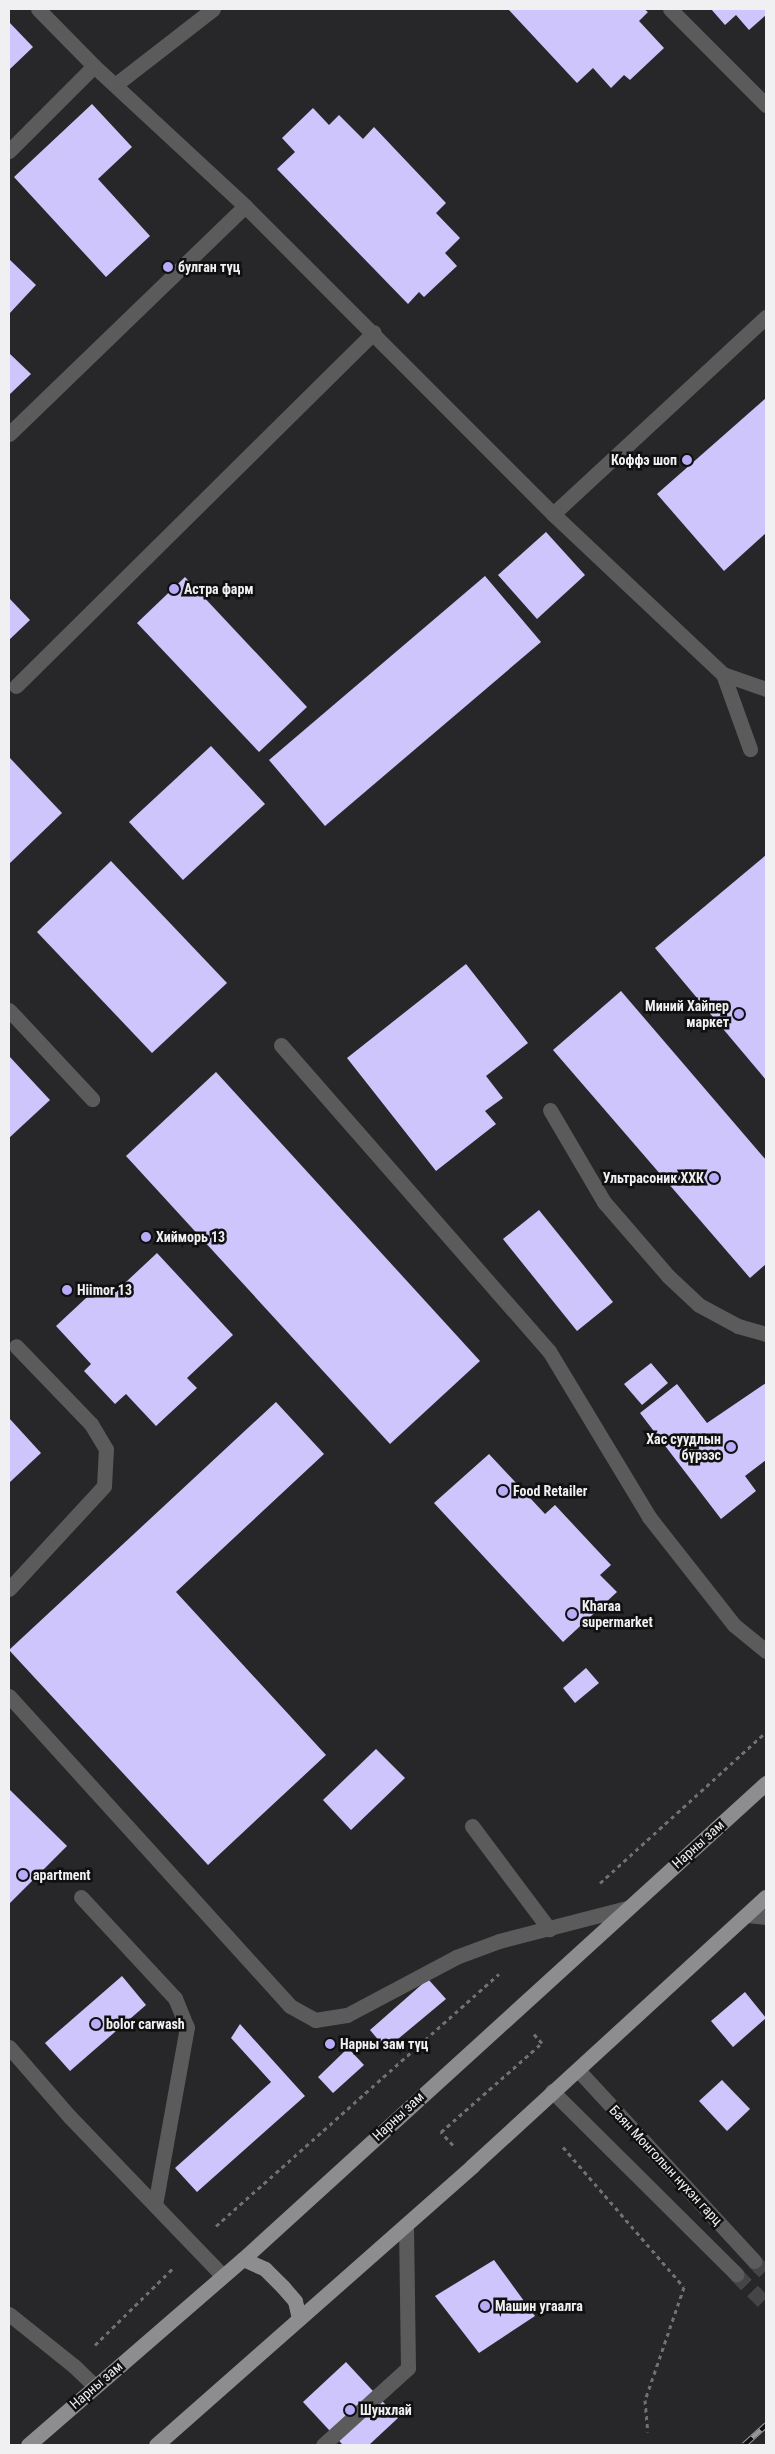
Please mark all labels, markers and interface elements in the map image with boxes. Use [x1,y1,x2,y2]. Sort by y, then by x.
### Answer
place label: булган түц [178,259,240,275]
marker: булган түц [162,261,174,273]
place label: Коффэ шоп [611,452,677,468]
marker: Коффэ шоп [681,454,693,466]
place label: Астра фарм [184,581,254,597]
marker: Астра фарм [168,583,180,595]
place label: Миний Хайпер маркет [645,998,729,1030]
marker: Миний Хайпер маркет [733,1008,745,1020]
place label: Ультрасоник ХХК [603,1170,704,1186]
marker: Ультрасоник ХХК [708,1172,720,1184]
place label: Хийморь 13 [156,1229,225,1245]
marker: Хийморь 13 [140,1231,152,1243]
place label: Hiimor 13 [77,1282,132,1298]
marker: Hiimor 13 [61,1284,73,1296]
place label: Хас суудлын бүрээс [646,1431,721,1464]
marker: Хас суудлын бүрээс [725,1441,737,1453]
place label: Food Retailer [513,1483,587,1499]
marker: Food Retailer [497,1485,509,1497]
place label: Kharaa supermarket [582,1598,653,1630]
marker: Kharaa supermarket [566,1608,578,1620]
street label: Нарны зам [669,1816,727,1872]
place label: apartment [33,1867,91,1883]
marker: apartment [17,1869,29,1881]
place label: bolor carwash [106,2016,185,2032]
marker: bolor carwash [90,2018,102,2030]
place label: Нарны зам түц [340,2036,428,2052]
marker: Нарны зам түц [324,2038,336,2050]
street label: Нарны зам [369,2088,427,2144]
street label: Баян Монголын нүхэн гарц [606,2102,726,2228]
place label: Машин угаалга [495,2298,583,2314]
marker: Машин угаалга [479,2300,491,2312]
street label: Нарны зам [66,2358,126,2412]
place label: Шунхлай [360,2402,412,2418]
marker: Шунхлай [344,2404,356,2416]

